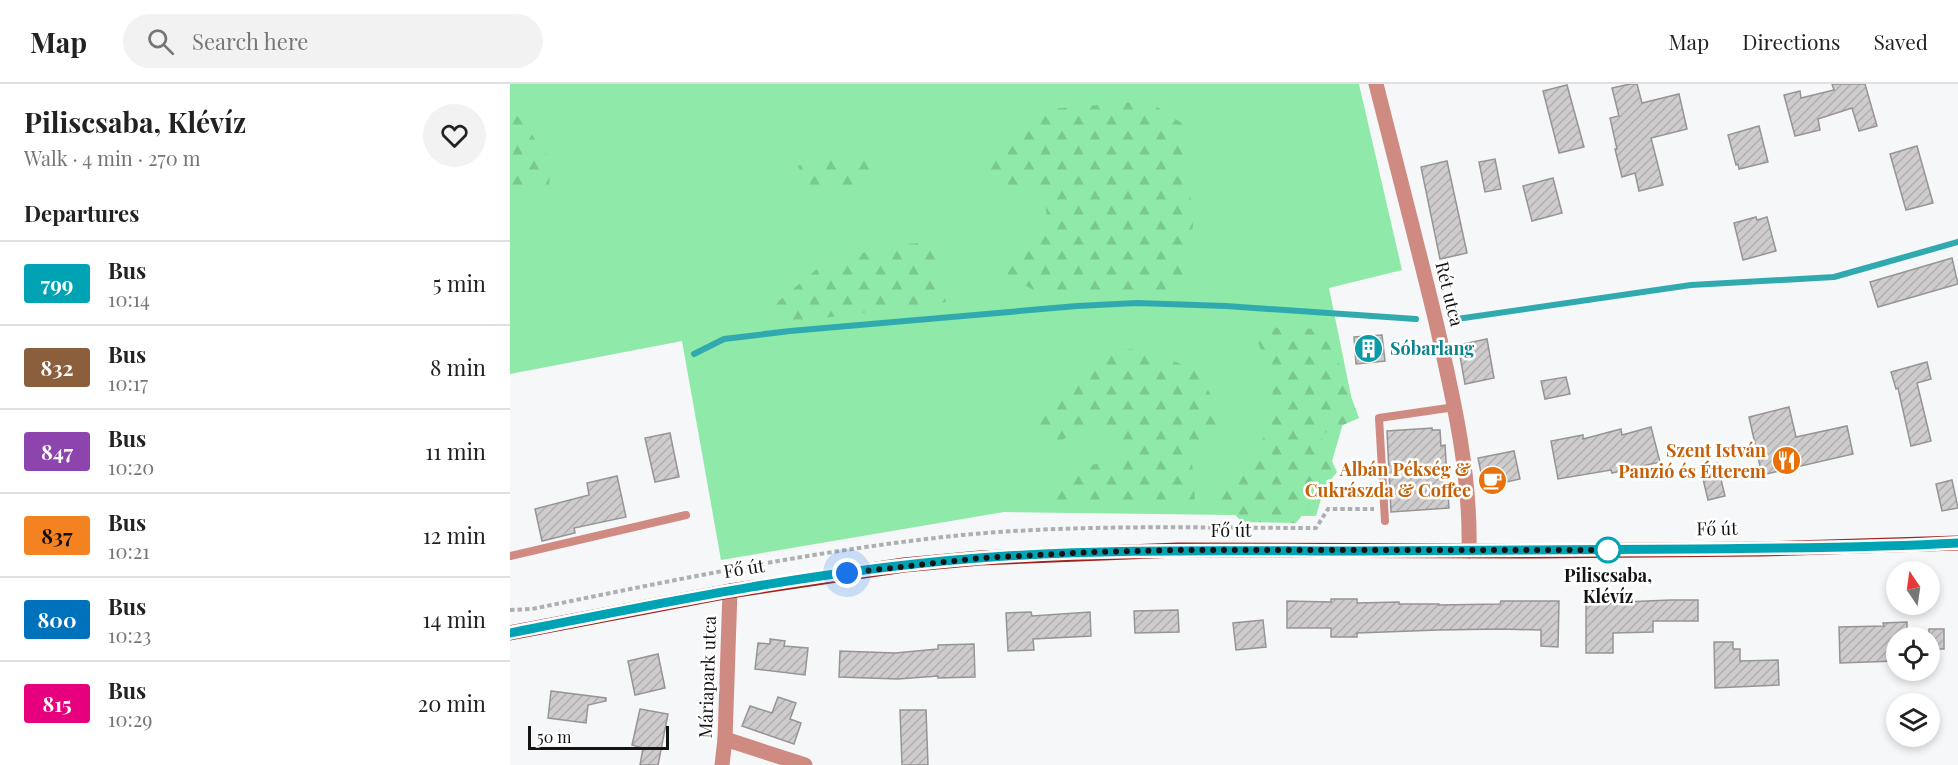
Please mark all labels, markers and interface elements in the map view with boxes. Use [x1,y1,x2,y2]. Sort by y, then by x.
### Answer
search box [123,14,543,68]
text: Map [30,23,87,60]
icon: search [144,25,177,58]
text: Search here [192,26,308,56]
text: Map [1668,27,1709,55]
text: Directions [1742,27,1840,55]
text: Saved [1873,27,1928,55]
text: Piliscsaba, Klévíz [24,103,246,140]
button: heart [423,104,486,167]
text: Walk · 4 min · 270 m [24,144,200,171]
text: Departures [24,198,139,228]
text: Bus [108,255,146,285]
street label: Rét utca [1430,259,1470,329]
text: 5 min [433,268,486,298]
text: 799 [41,269,73,297]
text: 10:14 [108,285,150,312]
building icon: Sóbarlang [1353,333,1385,365]
place label: Sóbarlang [1390,336,1474,360]
text: Bus [108,339,146,369]
text: 8 min [430,352,486,382]
text: 832 [41,353,73,381]
text: 10:17 [108,369,148,396]
text: Bus [108,423,146,453]
text: 11 min [425,436,486,466]
text: 847 [41,437,73,465]
place label: Szent István Panzió és Étterem [1618,438,1767,483]
restaurant icon: Szent István Panzió és Étterem [1771,445,1803,477]
text: 10:20 [108,453,154,480]
place label: Albán Pékség & Cukrászda & Coffee [1305,457,1471,502]
cafe icon: Albán Pékség & Cukrászda & Coffee [1476,464,1508,496]
text: Bus [108,507,146,537]
street label: Fő út [1696,516,1738,540]
street label: Fő út [1211,518,1252,542]
text: 12 min [423,520,486,550]
text: 837 [41,521,73,549]
text: 10:21 [108,537,150,564]
marker: Piliscsaba, Klévíz [1595,537,1621,563]
street label: Fő út [722,553,767,583]
your location [832,558,862,588]
north arrow [1886,561,1940,615]
map controls [1886,561,1940,747]
place label: Piliscsaba, Klévíz [1564,563,1652,608]
text: Bus [108,591,146,621]
text: 14 min [422,604,486,634]
text: 800 [38,605,76,633]
street label: Máriapark utca [693,615,721,739]
text: 10:23 [108,621,151,648]
button: locate [1886,627,1940,681]
text: Bus [108,675,146,705]
text: 20 min [418,688,486,718]
text: 815 [42,689,72,717]
button: layers [1886,693,1940,747]
text: 10:29 [108,705,152,732]
scale bar [528,723,669,750]
text: 50 m [537,726,571,747]

